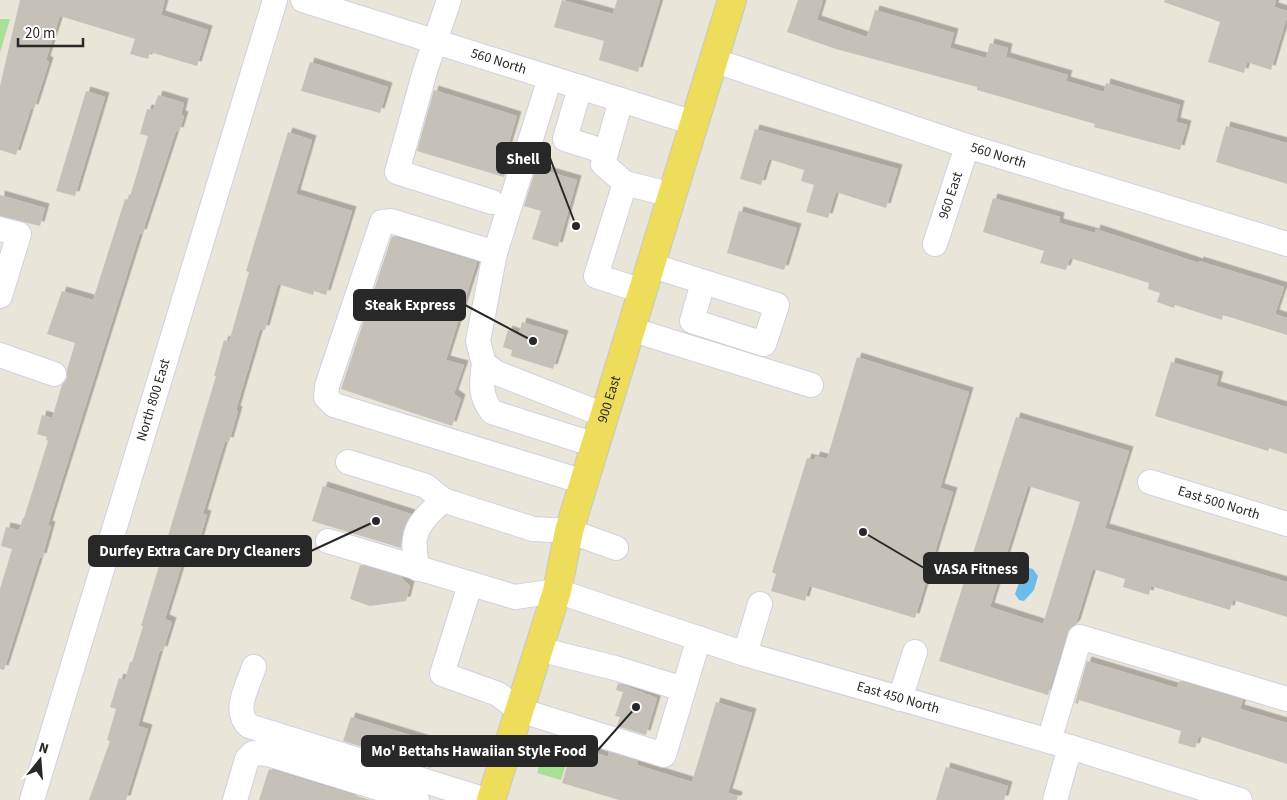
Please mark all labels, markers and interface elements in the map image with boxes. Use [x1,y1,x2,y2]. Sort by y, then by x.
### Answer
scale bar [18,15,82,47]
text: 20 m [25,23,55,44]
street label: 560 North [468,43,529,80]
street label: 560 North [968,138,1029,174]
callout: Shell [497,143,550,173]
text: Shell [506,149,540,170]
street label: 960 East [934,169,968,222]
callout: Steak Express [354,290,465,320]
text: Steak Express [365,295,456,316]
street label: North 800 East [132,356,176,444]
street label: 900 East [593,373,626,426]
street label: East 500 North [1175,481,1262,525]
callout: Durfey Extra Care Dry Cleaners [89,536,311,566]
text: Durfey Extra Care Dry Cleaners [99,541,301,562]
callout: VASA Fitness [924,553,1028,583]
text: VASA Fitness [933,559,1018,580]
street label: East 450 North [854,676,942,719]
north arrow [15,735,65,785]
callout: Mo' Bettahs Hawaiian Style Food [362,736,597,766]
text: N [36,738,51,759]
text: Mo' Bettahs Hawaiian Style Food [371,741,587,762]

